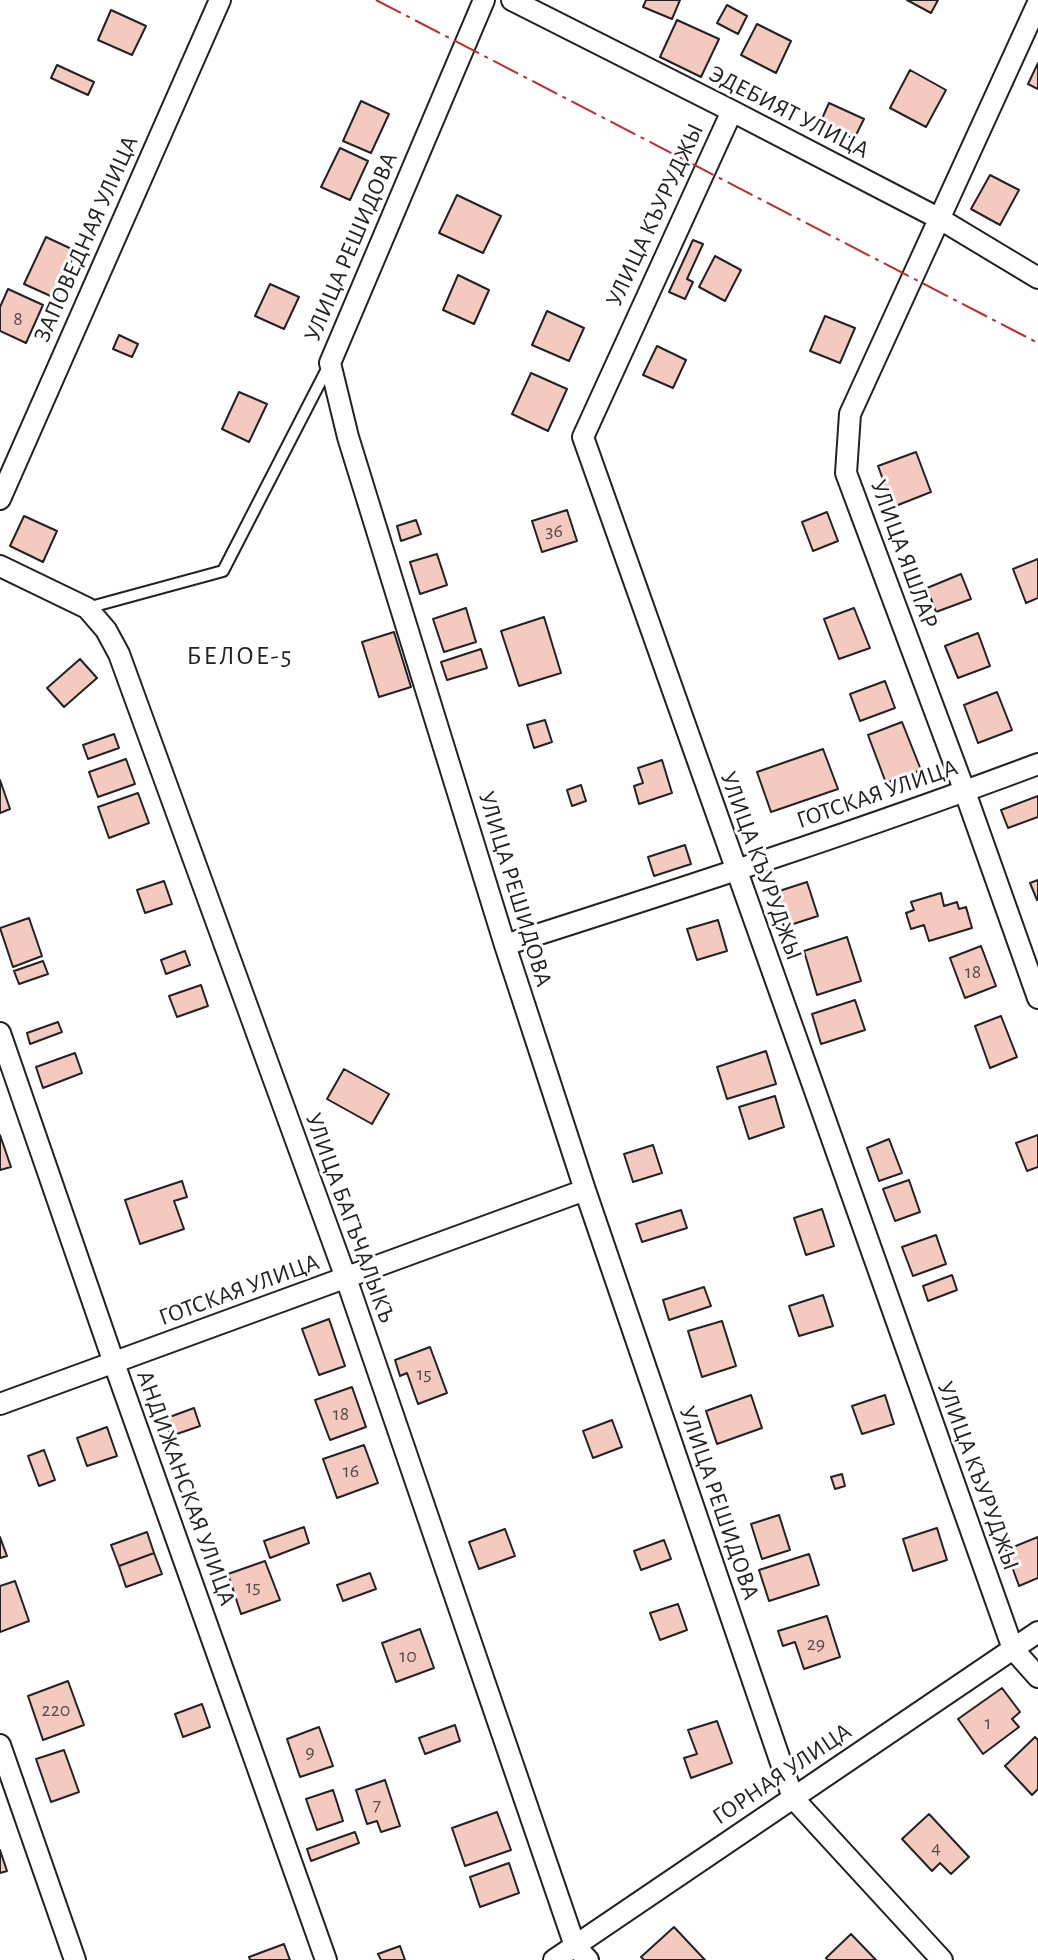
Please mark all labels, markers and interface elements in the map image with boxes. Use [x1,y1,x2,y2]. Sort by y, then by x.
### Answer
street label: ЭДЕБИЯТ УЛИЦА [704,59,874,165]
street label: УЛИЦА КЪУРУДЖЫ [600,119,710,311]
street label: ЗАПОВЕДНАЯ УЛИЦА [27,131,145,347]
street label: УЛИЦА РЕШИДОВА [298,148,404,346]
house number: 8 [13,307,23,331]
street label: УЛИЦА ЯШЛАР [864,476,944,632]
house number: 36 [545,519,563,543]
district label: БЕЛОЕ-5 [187,640,293,672]
street label: ГОТСКАЯ УЛИЦА [793,753,961,835]
street label: УЛИЦА КЪУРУДЖЫ [713,768,809,964]
street label: УЛИЦА РЕШИДОВА [472,788,558,990]
house number: 18 [965,960,981,984]
street label: УЛИЦА БАГЪЧАЛЫКЪ [299,1109,401,1327]
street label: ГОТСКАЯ УЛИЦА [155,1248,323,1332]
house number: 15 [416,1362,432,1386]
street label: АНДИЖАНСКАЯ УЛИЦА [130,1367,242,1609]
street label: УЛИЦА КЪУРУДЖЫ [930,1378,1026,1574]
house number: 18 [333,1402,349,1426]
street label: УЛИЦА РЕШИДОВА [672,1403,766,1603]
house number: 16 [343,1459,359,1483]
house number: 15 [245,1575,261,1599]
house number: 29 [807,1632,825,1656]
house number: 10 [399,1644,417,1668]
house number: 220 [42,1698,70,1722]
house number: 1 [985,1711,991,1735]
street label: ГОРНАЯ УЛИЦА [707,1717,857,1831]
house number: 9 [305,1740,315,1764]
house number: 7 [373,1793,381,1817]
house number: 4 [931,1836,941,1860]

